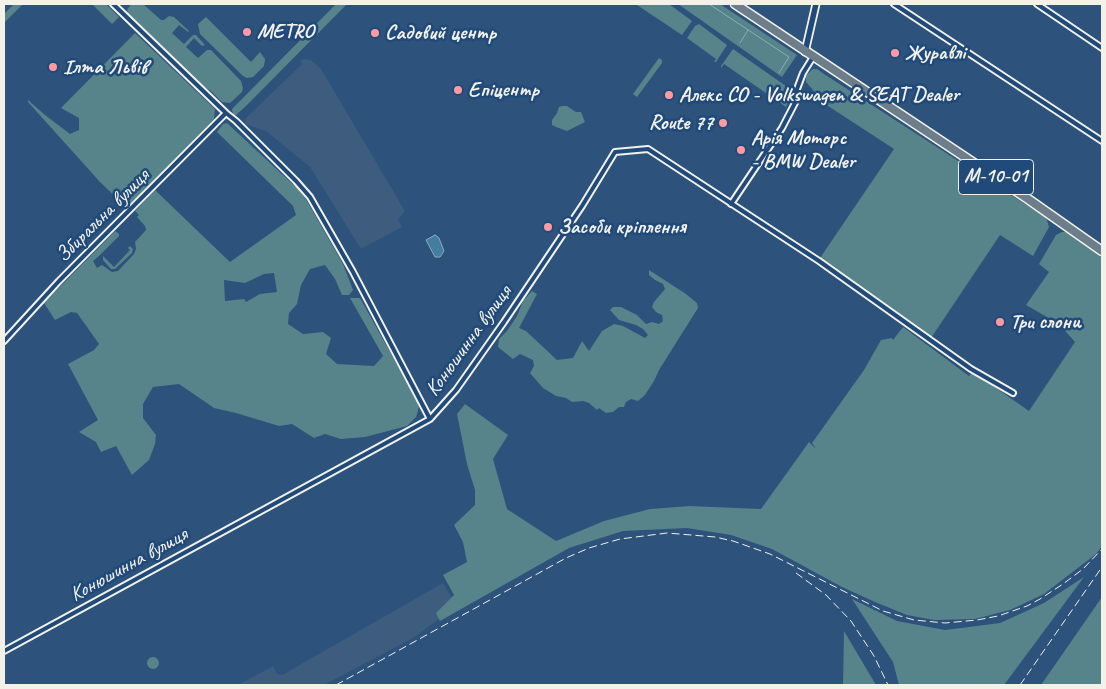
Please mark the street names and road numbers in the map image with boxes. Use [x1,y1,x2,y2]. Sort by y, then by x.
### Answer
road number: М-10-01 [958,160,1034,194]
street label: Збиральна вулиця [51,164,155,268]
street label: Конюшинна вулиця [420,281,518,401]
street label: Конюшинна вулиця [66,522,192,608]

